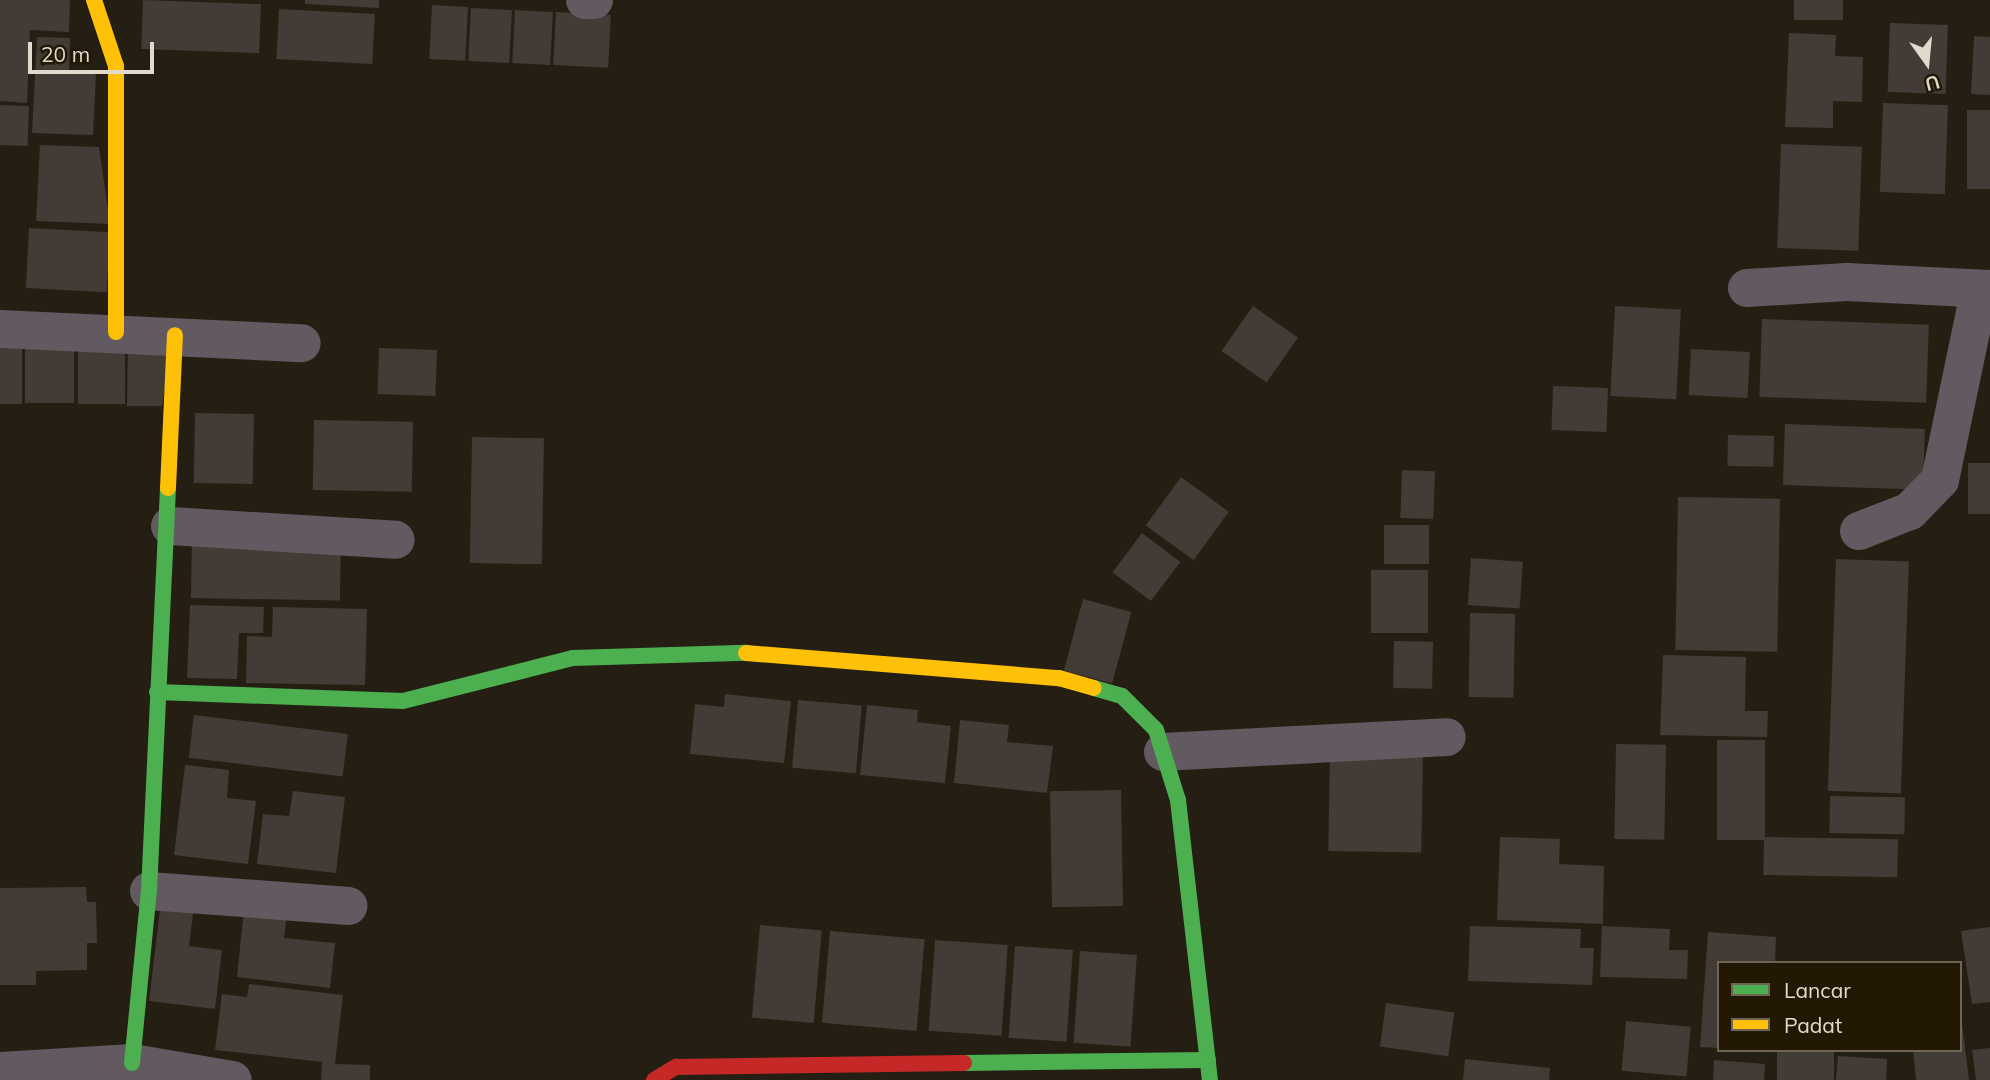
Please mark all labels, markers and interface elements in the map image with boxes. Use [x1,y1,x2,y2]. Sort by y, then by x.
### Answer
scale bar [32,28,158,72]
north arrow [1892,28,1962,98]
text: 20 m [41,41,90,67]
text: U [1923,70,1942,97]
legend [1717,961,1962,1052]
text: Lancar [1784,977,1851,1003]
text: Padat [1784,1012,1842,1038]

